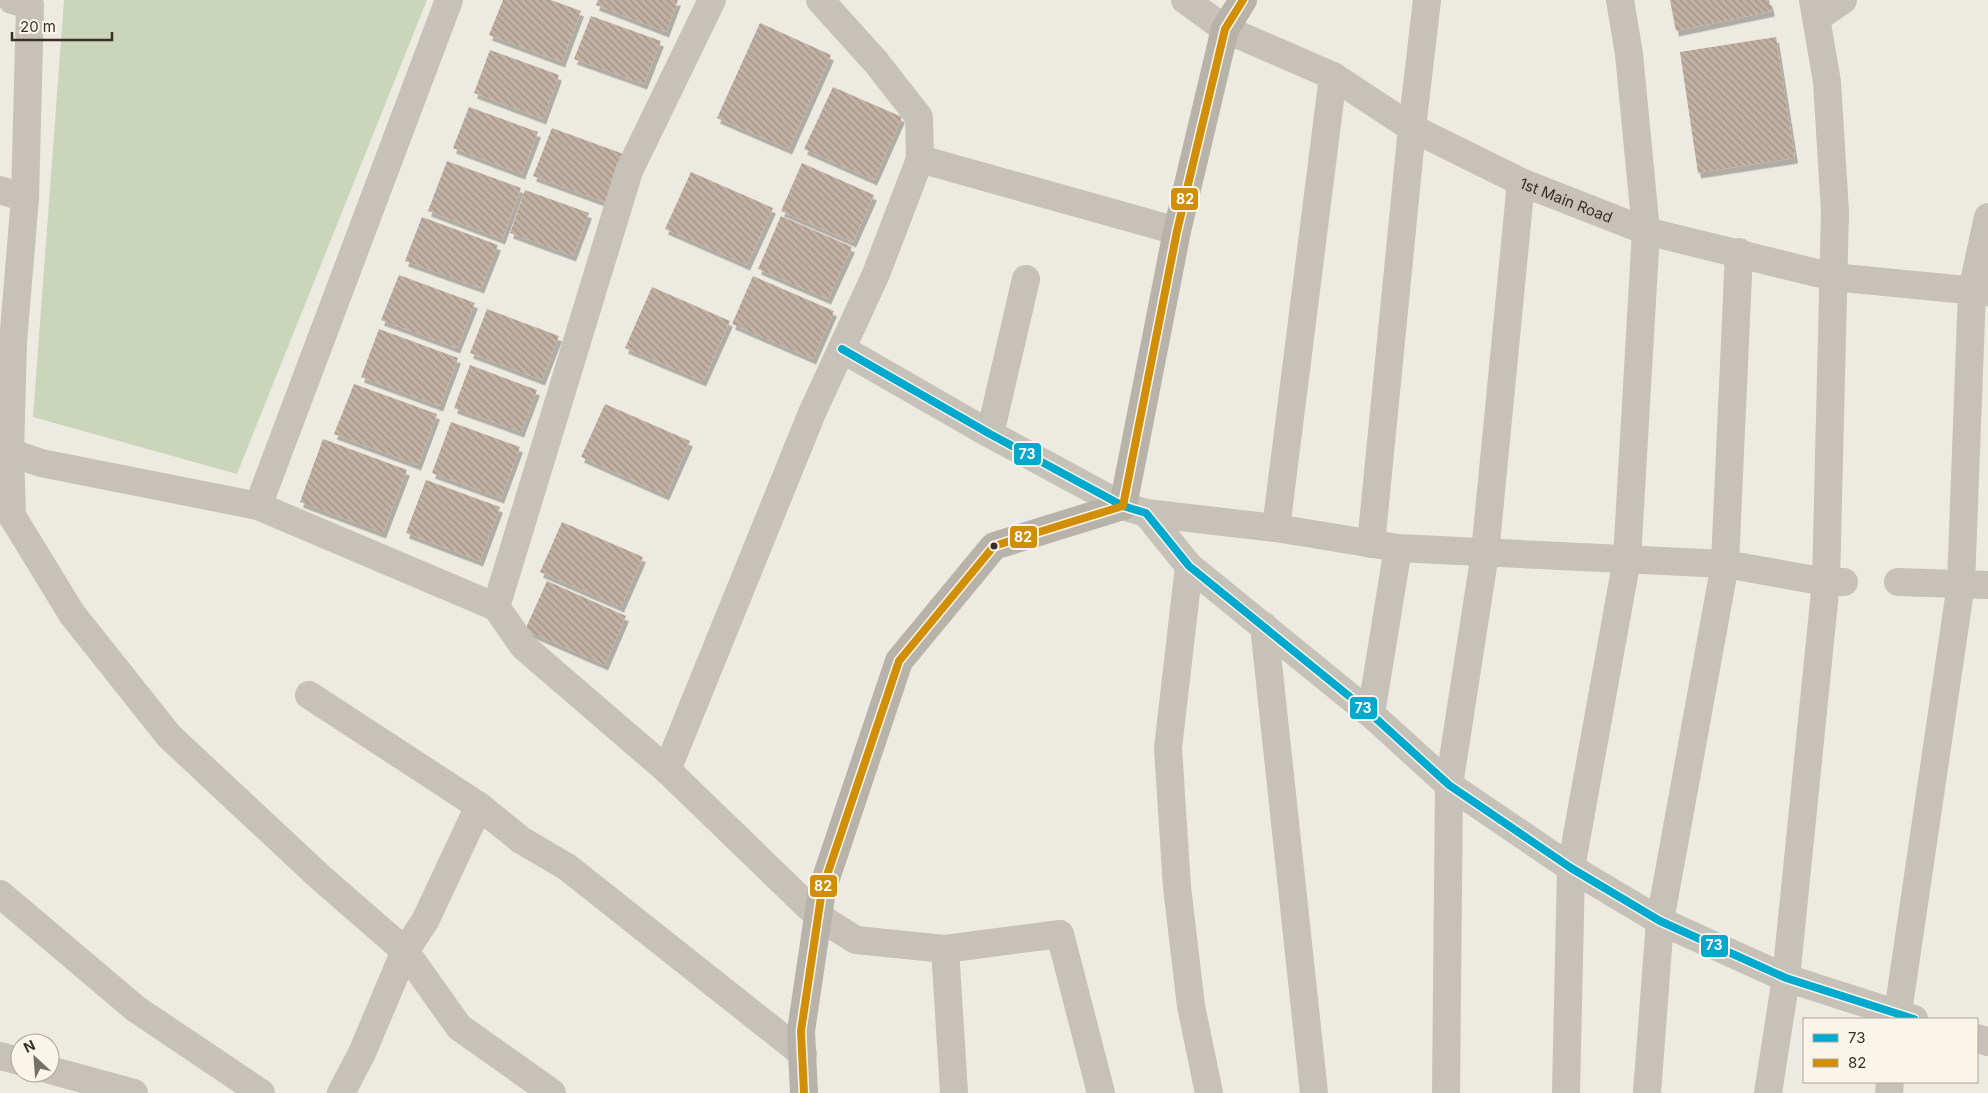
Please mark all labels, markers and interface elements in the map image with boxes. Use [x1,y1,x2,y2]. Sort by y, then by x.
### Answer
scale bar [12,10,112,42]
text: 20 m [20,17,56,36]
street label: 1st Main Road [1517,173,1615,226]
line badge: 82 [1170,187,1199,211]
text: 82 [1176,190,1194,207]
line badge: 73 [1013,442,1042,466]
text: 73 [1019,445,1035,462]
line badge: 82 [1009,525,1038,549]
text: 82 [1014,528,1032,545]
unlabelled marker [989,541,999,551]
line badge: 73 [1349,696,1378,720]
text: 73 [1355,699,1371,716]
line badge: 82 [809,874,838,898]
text: 82 [814,877,832,894]
line badge: 73 [1700,934,1729,958]
text: 73 [1706,936,1722,953]
legend [1803,1018,1978,1083]
text: 73 [1848,1028,1866,1047]
north arrow [10,1033,60,1083]
text: N [21,1036,38,1056]
text: 82 [1848,1053,1866,1072]

